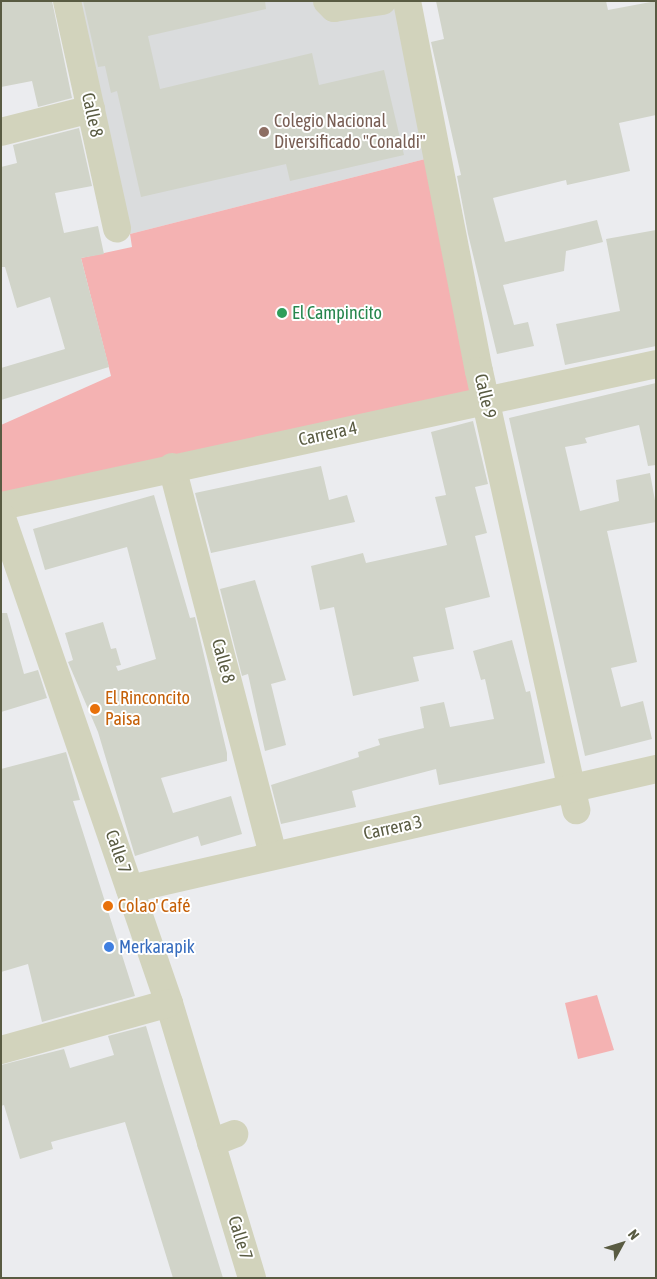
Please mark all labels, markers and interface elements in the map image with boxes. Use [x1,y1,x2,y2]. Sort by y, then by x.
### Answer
street label: Calle 8 [77,91,107,139]
place label: Colegio Nacional Diversificado "Conaldi" [274,111,426,154]
marker: Colegio Nacional Diversificado "Conaldi" [258,126,270,138]
place label: El Campincito [292,302,382,324]
marker: El Campincito [276,307,288,319]
street label: Calle 9 [469,372,501,420]
street label: Carrera 4 [297,417,359,451]
street label: Calle 8 [207,637,239,685]
place label: El Rinconcito Paisa [105,688,190,731]
marker: El Rinconcito Paisa [89,703,101,715]
street label: Carrera 3 [362,811,424,845]
street label: Calle 7 [100,827,136,877]
place label: Colao' Café [118,895,190,917]
marker: Colao' Café [102,900,114,912]
place label: Merkarapik [119,936,195,958]
marker: Merkarapik [103,941,115,953]
street label: Calle 7 [223,1213,257,1263]
north arrow [597,1219,647,1269]
text: N [625,1226,642,1243]

